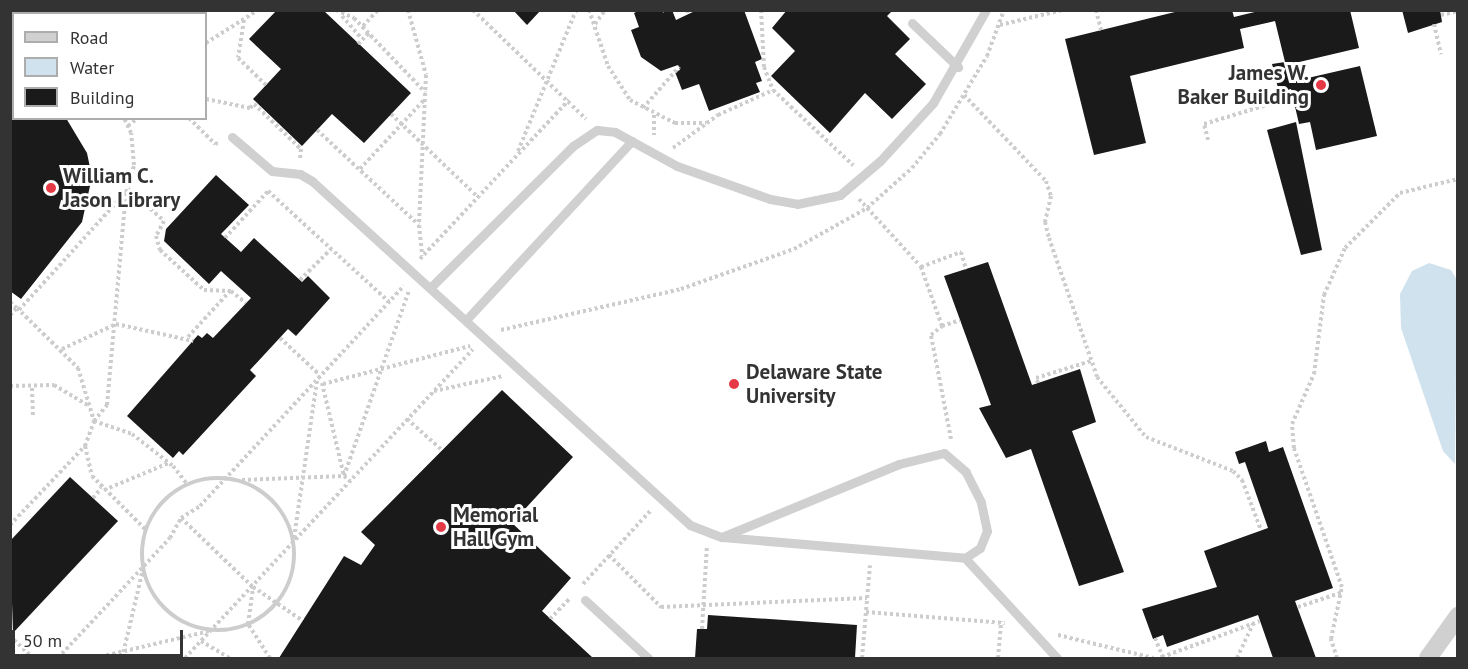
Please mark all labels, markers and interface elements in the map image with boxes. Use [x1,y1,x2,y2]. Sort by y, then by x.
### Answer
legend [12,12,207,120]
text: Road [70,26,108,49]
text: Water [70,56,114,79]
place label: James W. Baker Building [1178,60,1309,110]
marker: James W. Baker Building [1314,78,1328,92]
text: Building [70,86,134,109]
place label: William C. Jason Library [63,163,180,213]
marker: William C. Jason Library [44,181,58,195]
place label: Delaware State University [746,359,883,409]
marker: Delaware State University [727,377,741,391]
place label: Memorial Hall Gym [453,502,538,552]
marker: Memorial Hall Gym [434,520,448,534]
scale bar [15,618,186,656]
text: 50 m [23,629,62,652]

